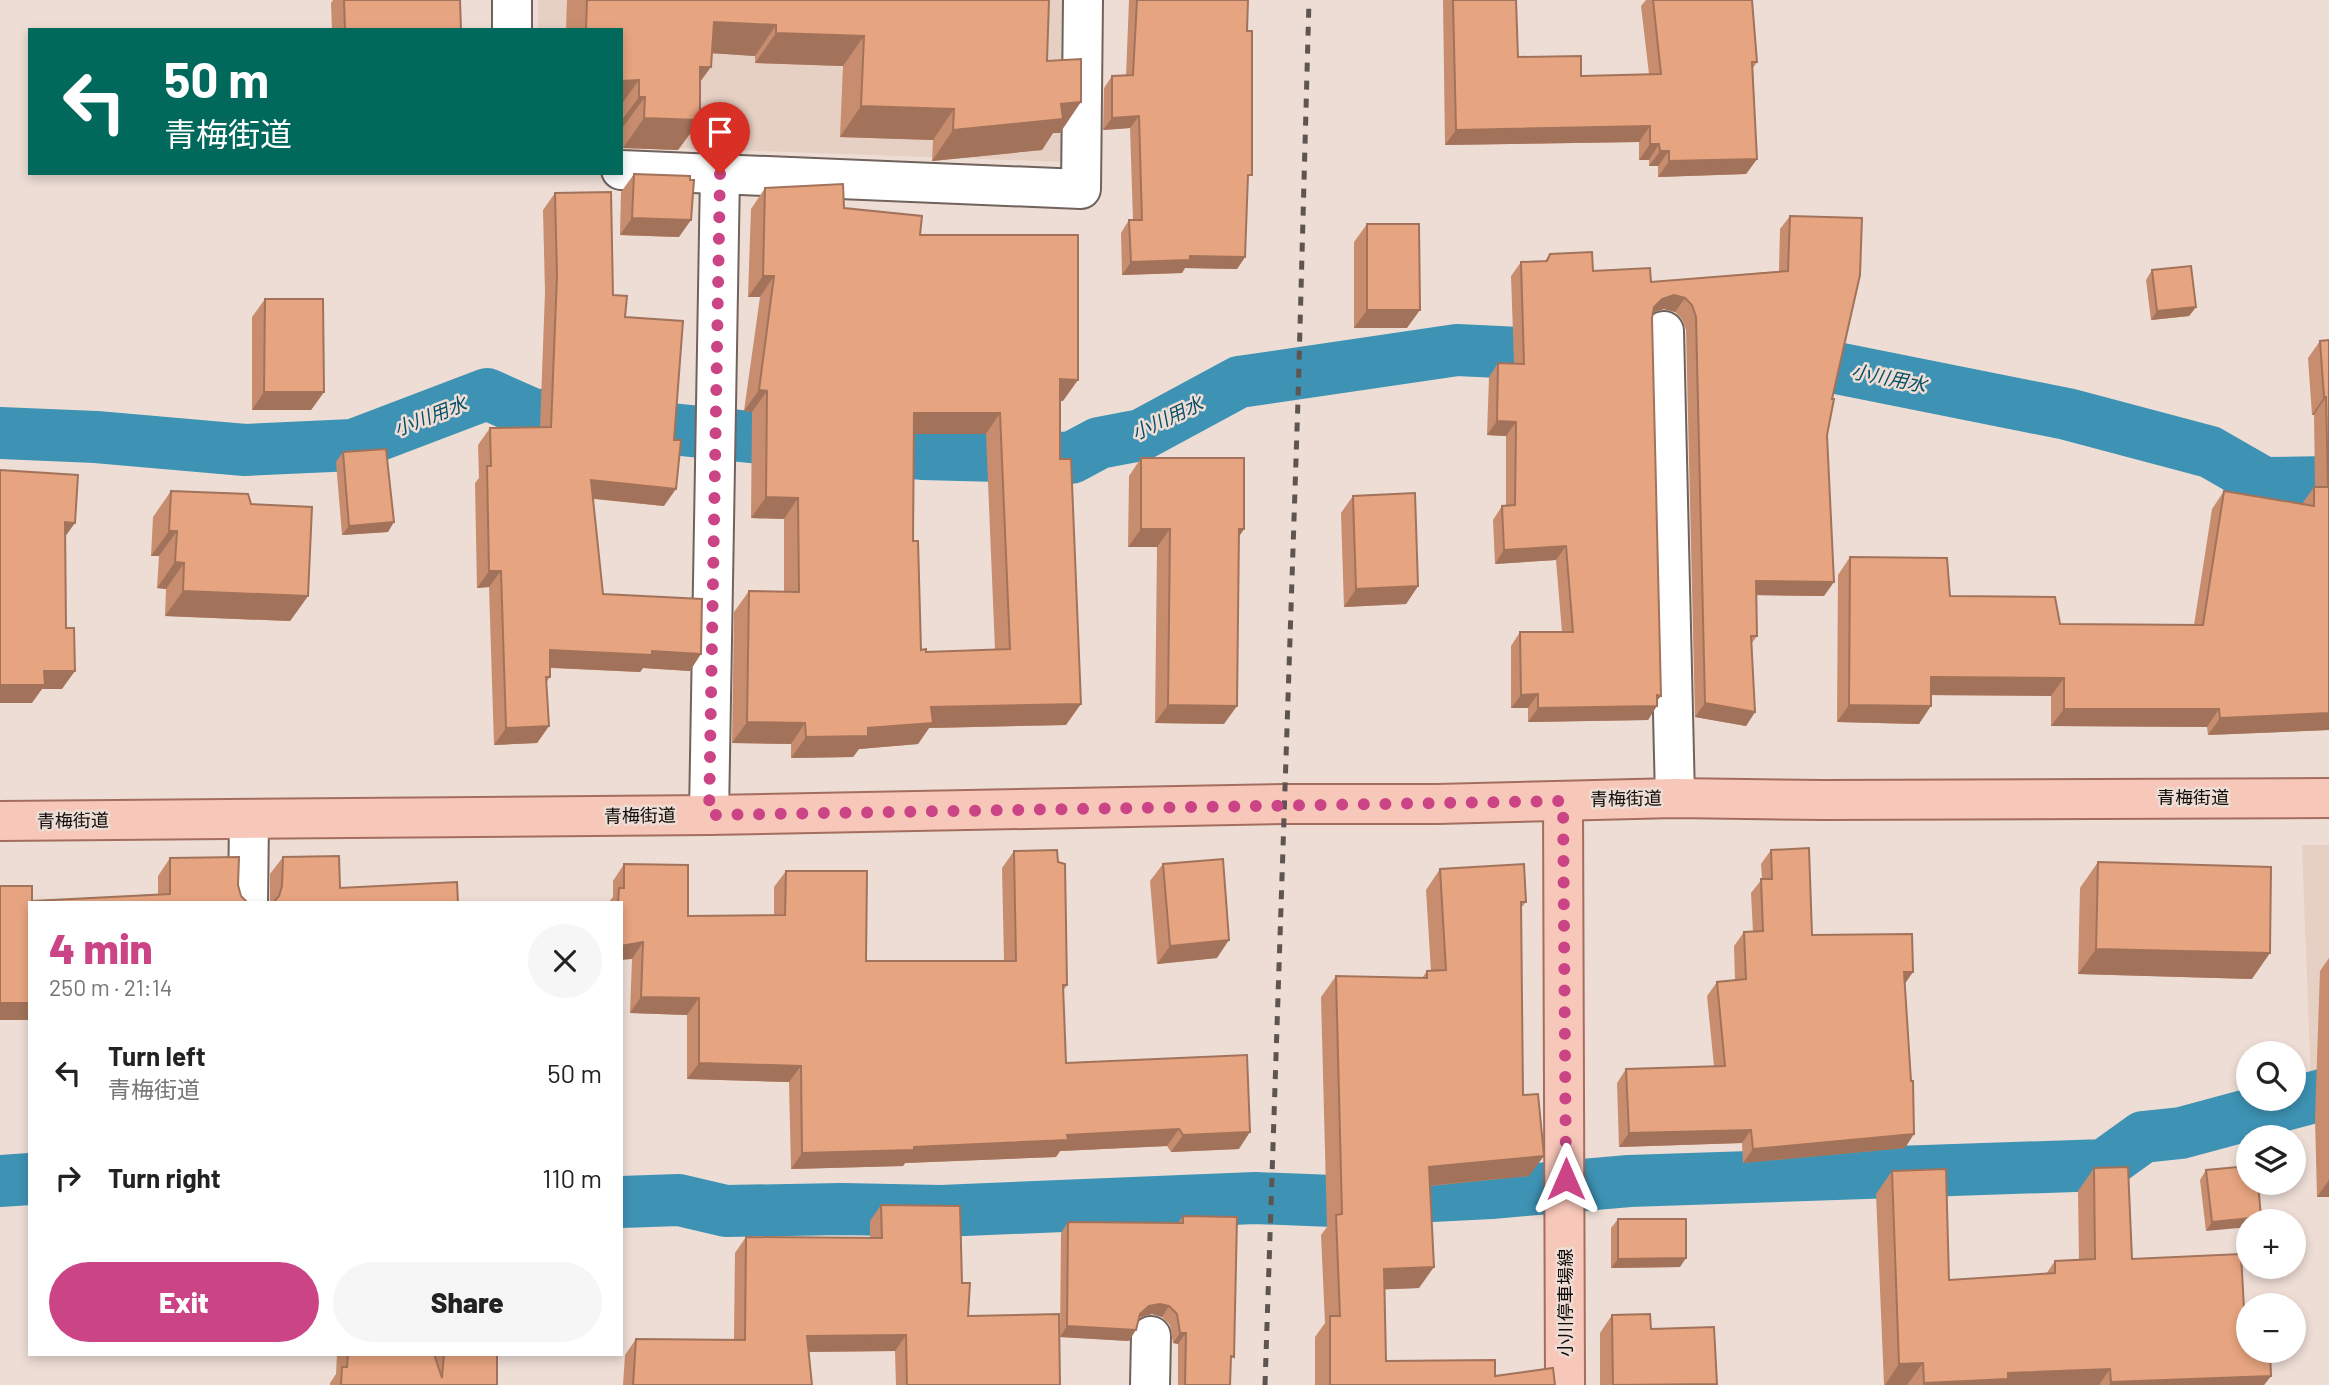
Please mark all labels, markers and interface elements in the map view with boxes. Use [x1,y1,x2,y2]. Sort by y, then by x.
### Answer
text: 50 m [164,49,269,108]
icon: left [49,56,140,147]
pin [690,102,750,174]
icon: arrive [701,113,739,151]
text: 青梅街道 [164,114,292,152]
water label: 小川用水 [1850,359,1931,396]
water label: 小川用水 [390,390,471,440]
water label: 小川用水 [1127,390,1208,444]
street label: 青梅街道 [1590,786,1662,810]
street label: 青梅街道 [2157,786,2229,808]
street label: 青梅街道 [604,803,676,827]
street label: 青梅街道 [37,808,109,832]
text: 4 min [49,922,153,972]
button: close [528,924,602,998]
text: 250 m · 21:14 [49,973,172,1001]
text: Turn left [108,1040,206,1071]
map controls [2236,1041,2306,1363]
button: search [2236,1041,2306,1111]
icon: left [49,1054,87,1092]
text: 50 m [547,1057,602,1088]
text: 青梅街道 [108,1075,200,1103]
button: layers [2236,1125,2306,1195]
position arrow [1529,1142,1603,1216]
icon: right [49,1159,87,1197]
text: Turn right [108,1162,221,1193]
text: 110 m [542,1162,602,1193]
button: + [2236,1209,2306,1279]
street label: 小川停車場線 [1554,1249,1576,1357]
button: Exit [49,1262,319,1342]
button: Share [333,1262,602,1342]
button: − [2236,1293,2306,1363]

